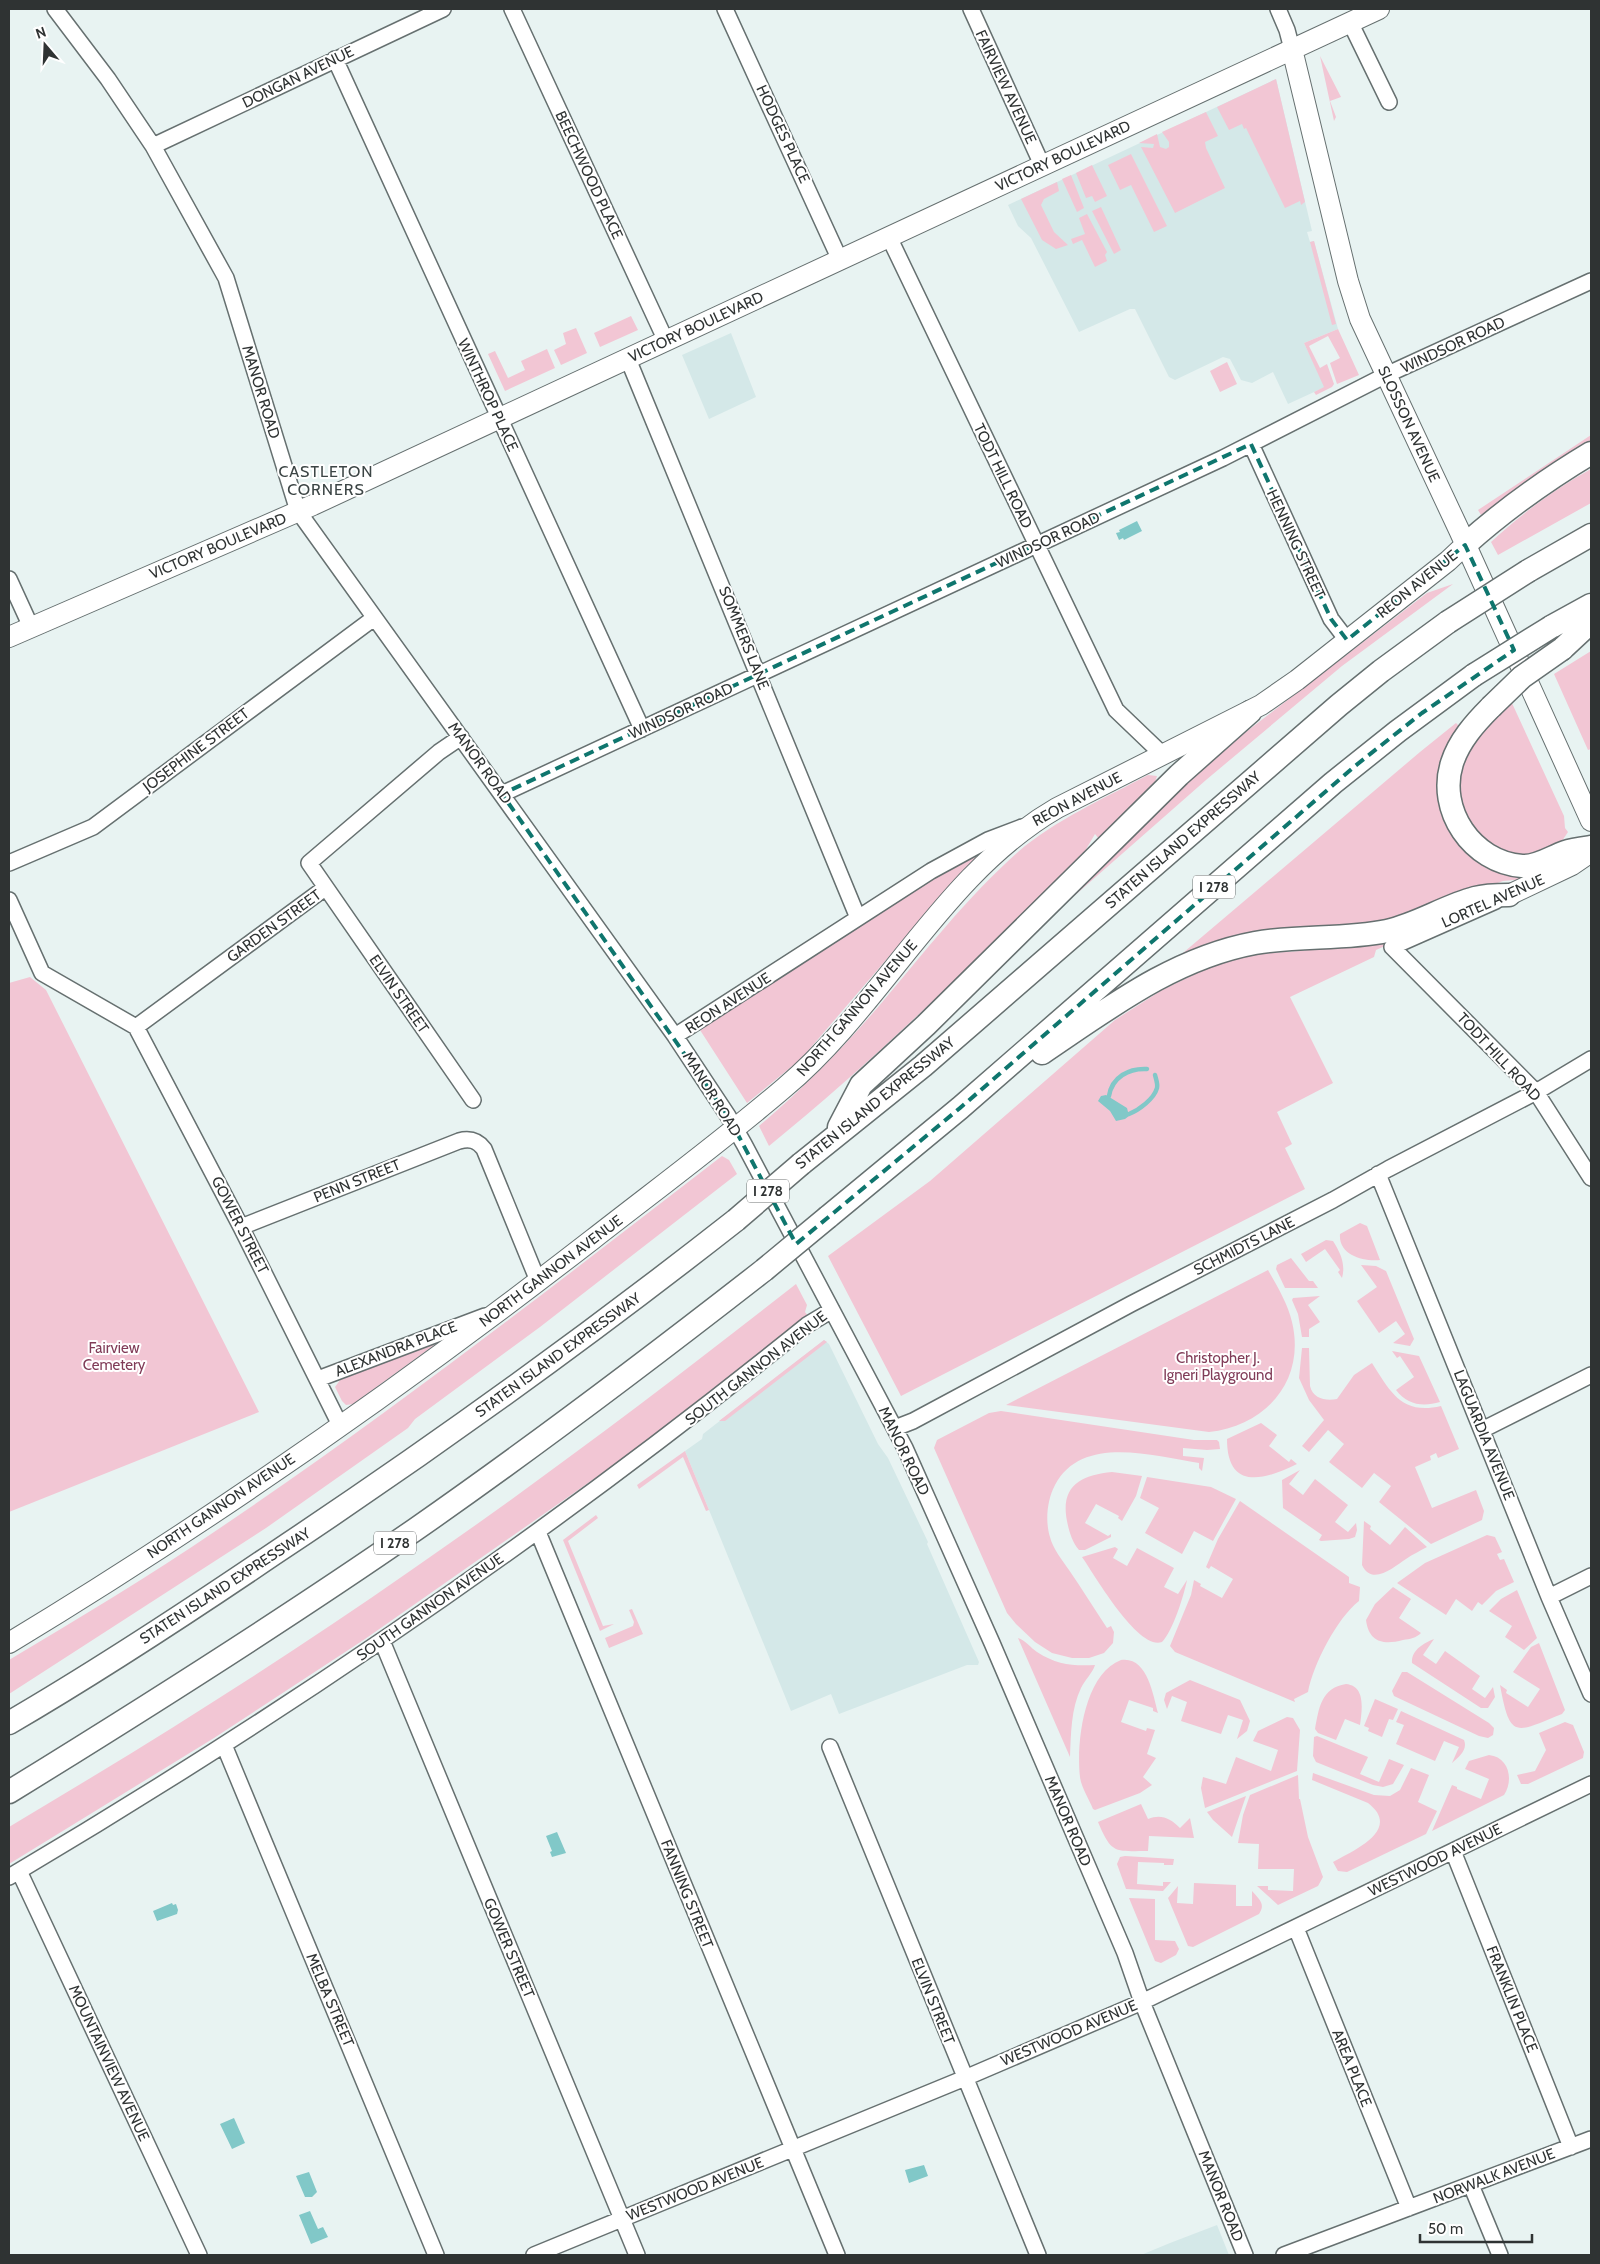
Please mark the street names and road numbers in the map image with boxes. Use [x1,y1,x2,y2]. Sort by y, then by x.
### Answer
street label: FAIRVIEW AVENUE [972,27,1040,147]
street label: DONGAN AVENUE [239,42,357,112]
street label: HODGES PLACE [752,82,814,186]
street label: BEECHWOOD PLACE [551,108,627,242]
street label: VICTORY BOULEVARD [993,117,1133,195]
street label: VICTORY BOULEVARD [626,288,766,366]
street label: WINDSOR ROAD [1398,313,1508,377]
street label: WINTHROP PLACE [454,336,522,454]
street label: MANOR ROAD [238,343,284,441]
street label: SLOSSON AVENUE [1374,363,1444,485]
street label: TODT HILL ROAD [970,421,1036,531]
street label: HENNING STREET [1263,487,1329,601]
street label: WINDSOR ROAD [993,508,1103,572]
street label: VICTORY BOULEVARD [147,509,289,583]
street label: REON AVENUE [1373,546,1461,622]
street label: SOMMERS LANE [715,584,773,692]
street label: WINDSOR ROAD [626,679,736,743]
street label: JOSEPHINE STREET [139,704,253,796]
street label: MANOR ROAD [444,719,516,807]
street label: STATEN ISLAND EXPRESSWAY [1102,767,1265,912]
street label: REON AVENUE [1029,768,1125,830]
street label: LORTEL AVENUE [1439,870,1547,932]
road number: I 278 [1193,876,1235,899]
street label: GARDEN STREET [223,886,325,966]
street label: NORTH GANNON AVENUE [793,936,921,1080]
street label: ELVIN STREET [365,951,433,1037]
street label: REON AVENUE [682,969,774,1037]
street label: TODT HILL ROAD [1453,1009,1545,1105]
street label: STATEN ISLAND EXPRESSWAY [792,1033,959,1173]
street label: MANOR ROAD [679,1048,745,1140]
street label: PENN STREET [311,1155,403,1207]
street label: GOWER STREET [208,1173,272,1277]
road number: I 278 [747,1180,789,1202]
street label: NORTH GANNON AVENUE [476,1211,626,1331]
street label: SCHMIDTS LANE [1191,1213,1297,1279]
street label: STATEN ISLAND EXPRESSWAY [472,1289,645,1421]
street label: SOUTH GANNON AVENUE [682,1307,830,1429]
street label: ALEXANDRA PLACE [333,1317,459,1381]
street label: LAGUARDIA AVENUE [1450,1367,1518,1503]
street label: MANOR ROAD [875,1404,933,1498]
street label: NORTH GANNON AVENUE [144,1450,298,1562]
street label: STATEN ISLAND EXPRESSWAY [136,1524,314,1648]
road number: I 278 [374,1532,416,1555]
street label: SOUTH GANNON AVENUE [353,1550,507,1664]
street label: MANOR ROAD [1041,1773,1095,1869]
street label: WESTWOOD AVENUE [1365,1820,1505,1900]
street label: FANNING STREET [657,1837,717,1951]
street label: GOWER STREET [480,1895,538,2001]
street label: FRANKLIN PLACE [1482,1943,1542,2055]
street label: MELBA STREET [302,1950,358,2050]
street label: ELVIN STREET [907,1955,959,2047]
street label: MOUNTAINVIEW AVENUE [65,1982,153,2144]
street label: WESTWOOD AVENUE [998,1996,1140,2070]
street label: AREA PLACE [1328,2027,1376,2109]
street label: NORWALK AVENUE [1431,2144,1557,2208]
street label: MANOR ROAD [1195,2148,1247,2244]
street label: WESTWOOD AVENUE [624,2153,766,2225]

